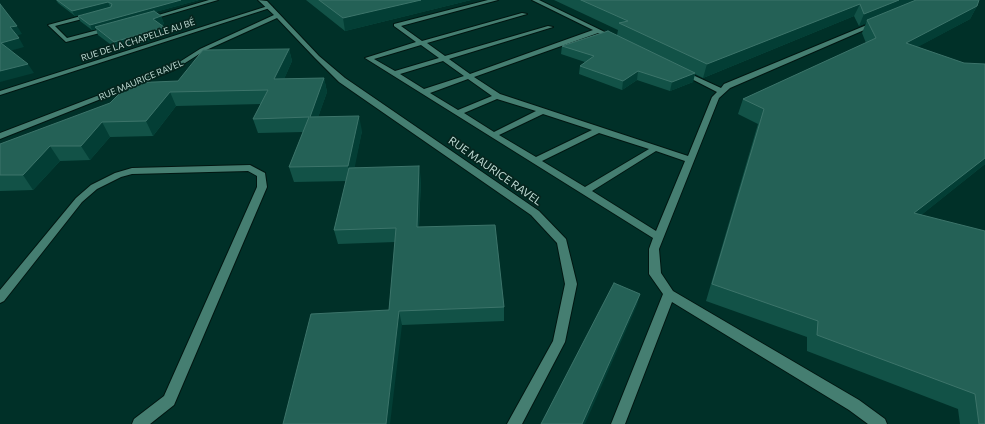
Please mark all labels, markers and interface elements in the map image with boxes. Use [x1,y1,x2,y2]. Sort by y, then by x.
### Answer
street label: RUE DE LA CHAPELLE AU BÉ [80,16,196,64]
street label: RUE MAURICE RAVEL [97,57,185,103]
street label: RUE MAURICE RAVEL [446,134,544,208]

